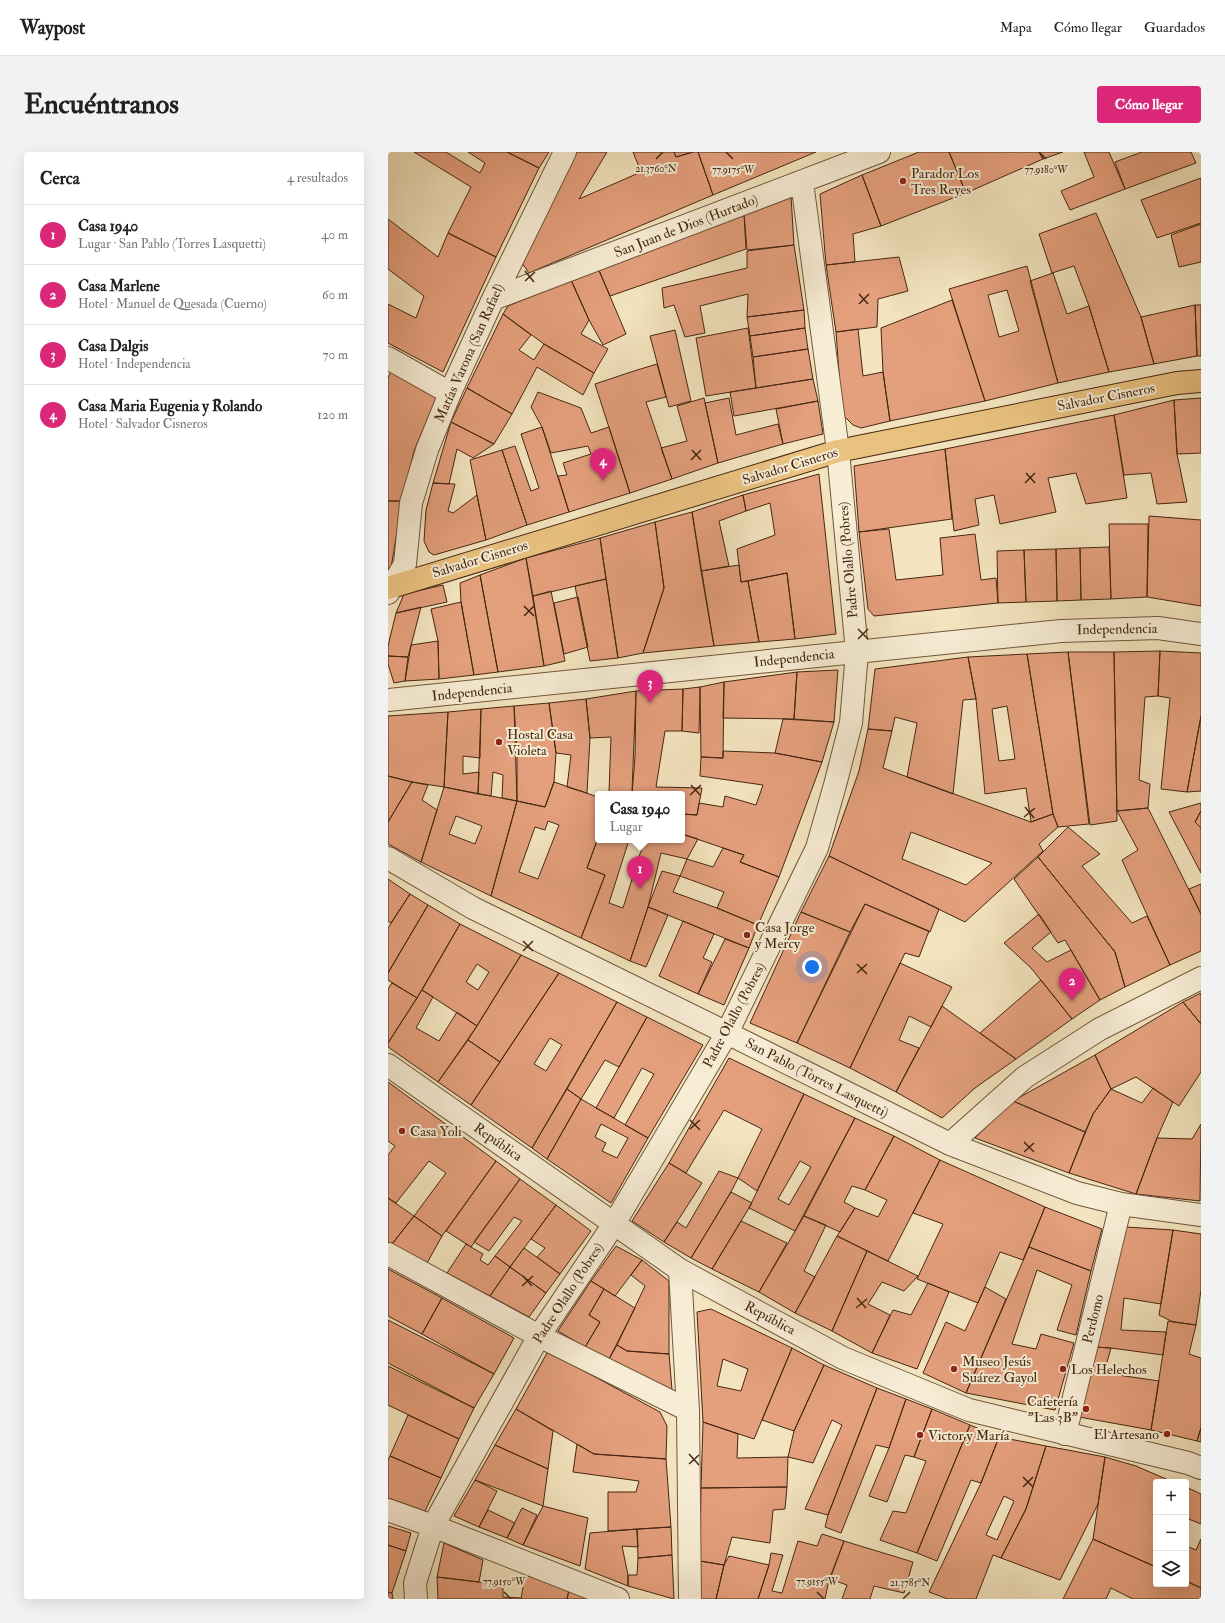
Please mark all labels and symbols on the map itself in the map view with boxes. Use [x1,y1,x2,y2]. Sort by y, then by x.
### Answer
text: 21.3760°N [635,163,677,175]
text: 77.9175°W [712,164,755,176]
text: 77.9180°W [1024,164,1068,176]
place label: Parador Los Tres Reyes [911,165,979,199]
marker: Parador Los Tres Reyes [898,176,908,186]
street label: San Juan de Dios (Hurtado) [612,191,760,261]
street label: Matías Varona (San Rafael) [431,281,507,425]
street label: Salvador Cisneros [1056,379,1156,415]
street label: Salvador Cisneros [740,443,840,489]
pin: 4 [590,448,616,481]
street label: Padre Olallo (Pobres) [834,501,862,619]
street label: Salvador Cisneros [430,536,530,582]
street label: Independencia [1076,620,1158,639]
street label: Independencia [753,645,835,672]
pin: 3 [637,670,663,703]
street label: Independencia [431,679,513,706]
place label: Hostal Casa Violeta [507,726,573,759]
marker: Hostal Casa Violeta [494,737,504,747]
pin: 1 [627,856,653,889]
place label: Casa Jorge y Mercy [755,919,815,953]
marker: Casa Jorge y Mercy [742,930,752,940]
your location [802,957,822,977]
street label: Padre Olallo (Pobres) [699,959,769,1071]
pin: 2 [1059,968,1085,1001]
street label: San Pablo (Torres Lasquetti) [743,1034,891,1122]
street label: República [470,1119,526,1166]
place label: Casa Yoli [410,1123,462,1140]
marker: Casa Yoli [397,1126,407,1136]
street label: Padre Olallo (Pobres) [529,1239,607,1347]
street label: Perdomo [1079,1292,1107,1345]
street label: República [741,1297,799,1340]
place label: Museo Jesús Suárez Gayol [962,1353,1038,1387]
place label: Los Helechos [1071,1361,1147,1378]
marker: Museo Jesús Suárez Gayol [949,1364,959,1374]
marker: Los Helechos [1058,1364,1068,1374]
place label: Cafetería "Las 3B" [1027,1393,1078,1426]
marker: Cafetería "Las 3B" [1081,1404,1091,1414]
place label: El Artesano [1093,1426,1159,1443]
place label: Victor y María [928,1427,1010,1445]
marker: El Artesano [1162,1429,1172,1439]
marker: Victor y María [915,1430,925,1440]
text: 77.9150°W [483,1576,526,1588]
text: 77.9155°W [796,1576,839,1588]
text: 21.3785°N [890,1577,930,1589]

